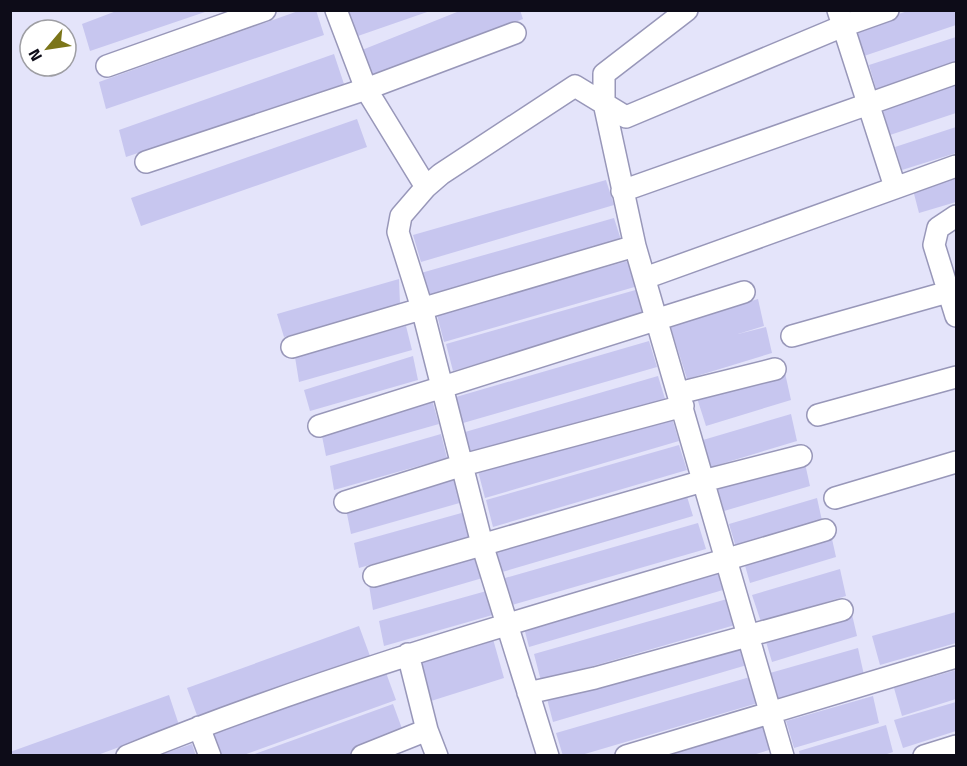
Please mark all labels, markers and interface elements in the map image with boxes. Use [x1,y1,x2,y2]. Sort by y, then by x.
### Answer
north arrow [18,18,78,78]
text: N [22,45,48,66]

